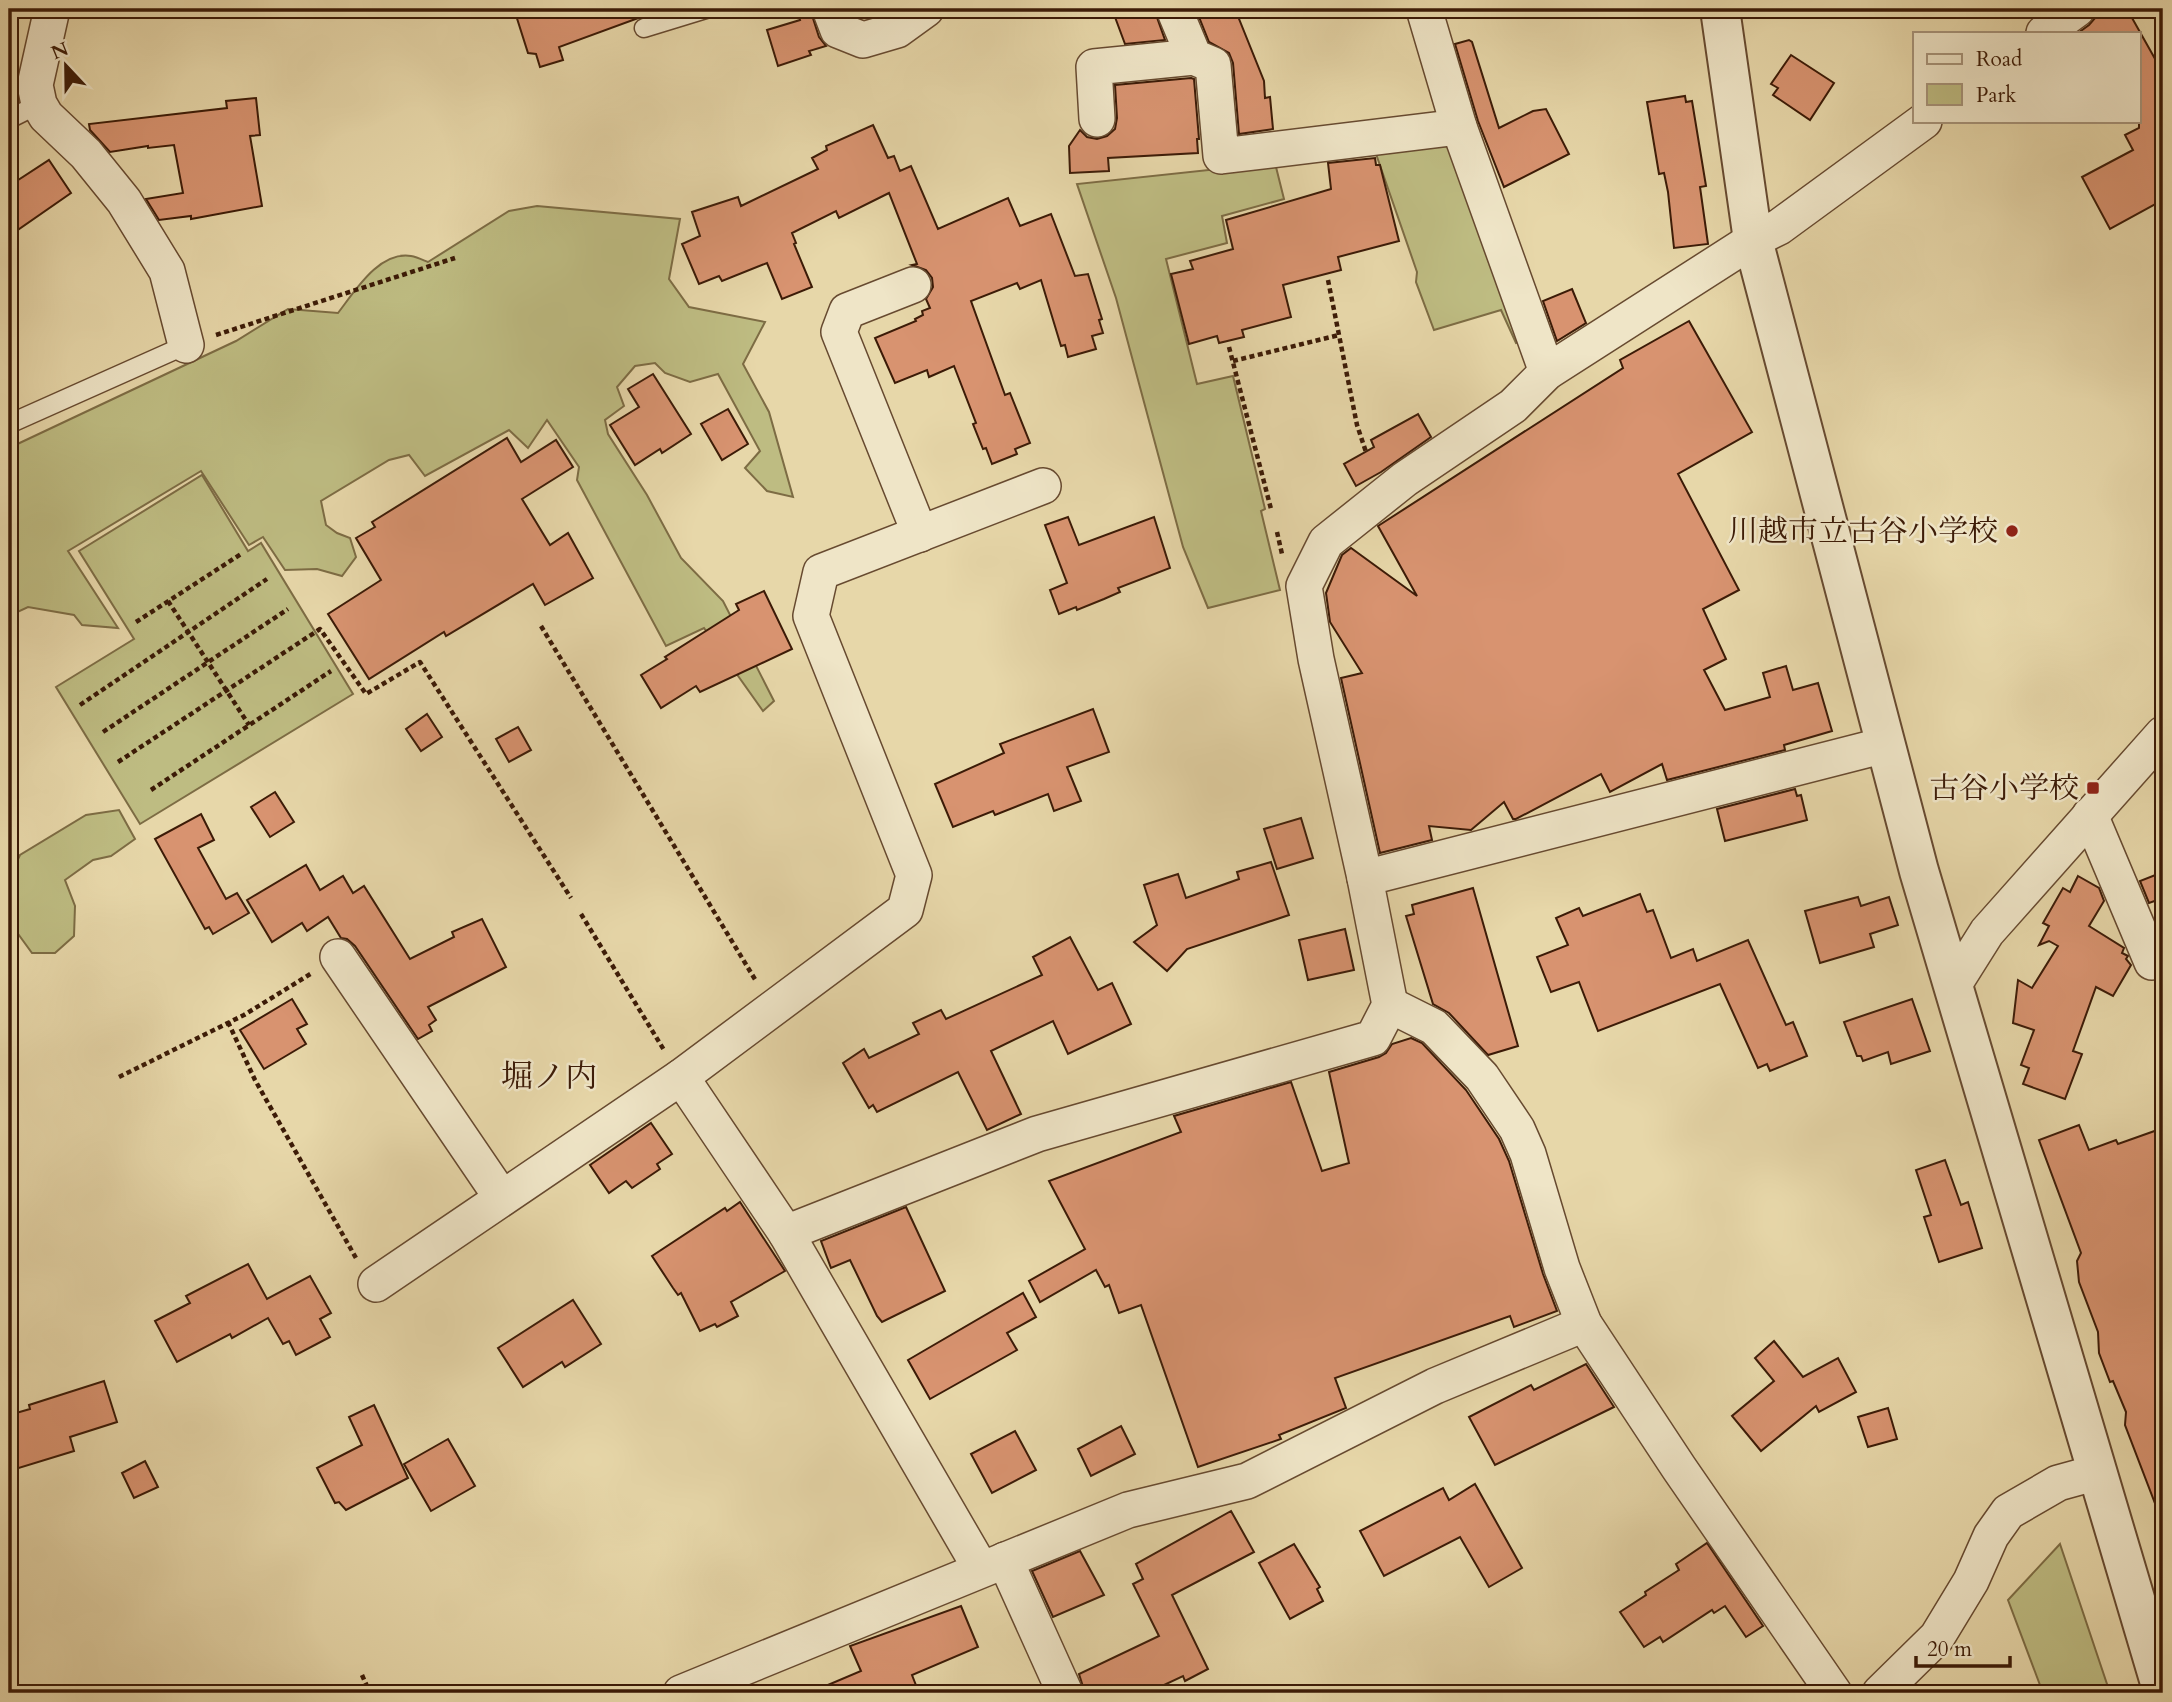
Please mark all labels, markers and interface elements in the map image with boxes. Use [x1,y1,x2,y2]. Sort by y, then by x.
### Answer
north arrow [32,32,102,102]
legend [1913,32,2140,122]
text: N [47,36,73,66]
text: Road [1976,45,2022,74]
text: Park [1976,81,2017,110]
place label: 川越市立古谷小学校 [1728,511,1998,552]
marker: 川越市立古谷小学校 [2004,523,2020,539]
place label: 古谷小学校 [1929,768,2079,809]
marker: 古谷小学校 [2085,780,2101,796]
district label: 堀ノ内 [501,1055,597,1099]
scale bar [1916,1625,2011,1669]
text: 20 m [1927,1635,1972,1664]

